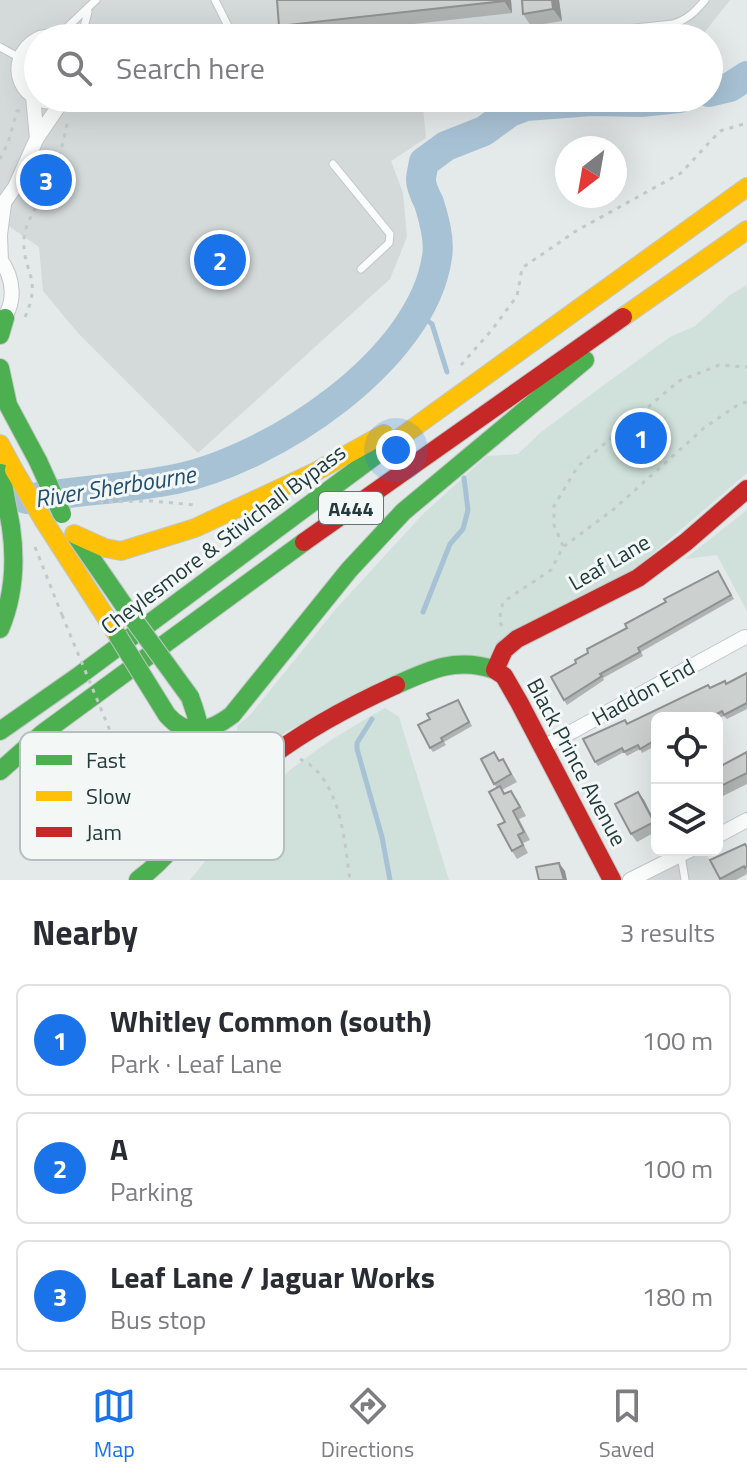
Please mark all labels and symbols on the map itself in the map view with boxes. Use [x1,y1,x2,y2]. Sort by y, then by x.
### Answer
north arrow [555,136,627,208]
pin: 3 [20,150,72,210]
pin: 2 [194,230,246,290]
pin: 1 [615,408,667,468]
your location [376,430,416,470]
street label: Cheylesmore & Stivichall Bypass [93,435,353,643]
water label: River Sherbourne [32,455,200,516]
road number: A444 [319,492,383,524]
street label: Leaf Lane [562,525,656,599]
street label: Haddon End [585,650,701,734]
street label: Black Prince Avenue [518,672,636,852]
legend [20,732,284,860]
text: Fast [86,743,126,777]
text: Slow [86,779,132,813]
text: Jam [86,815,122,849]

